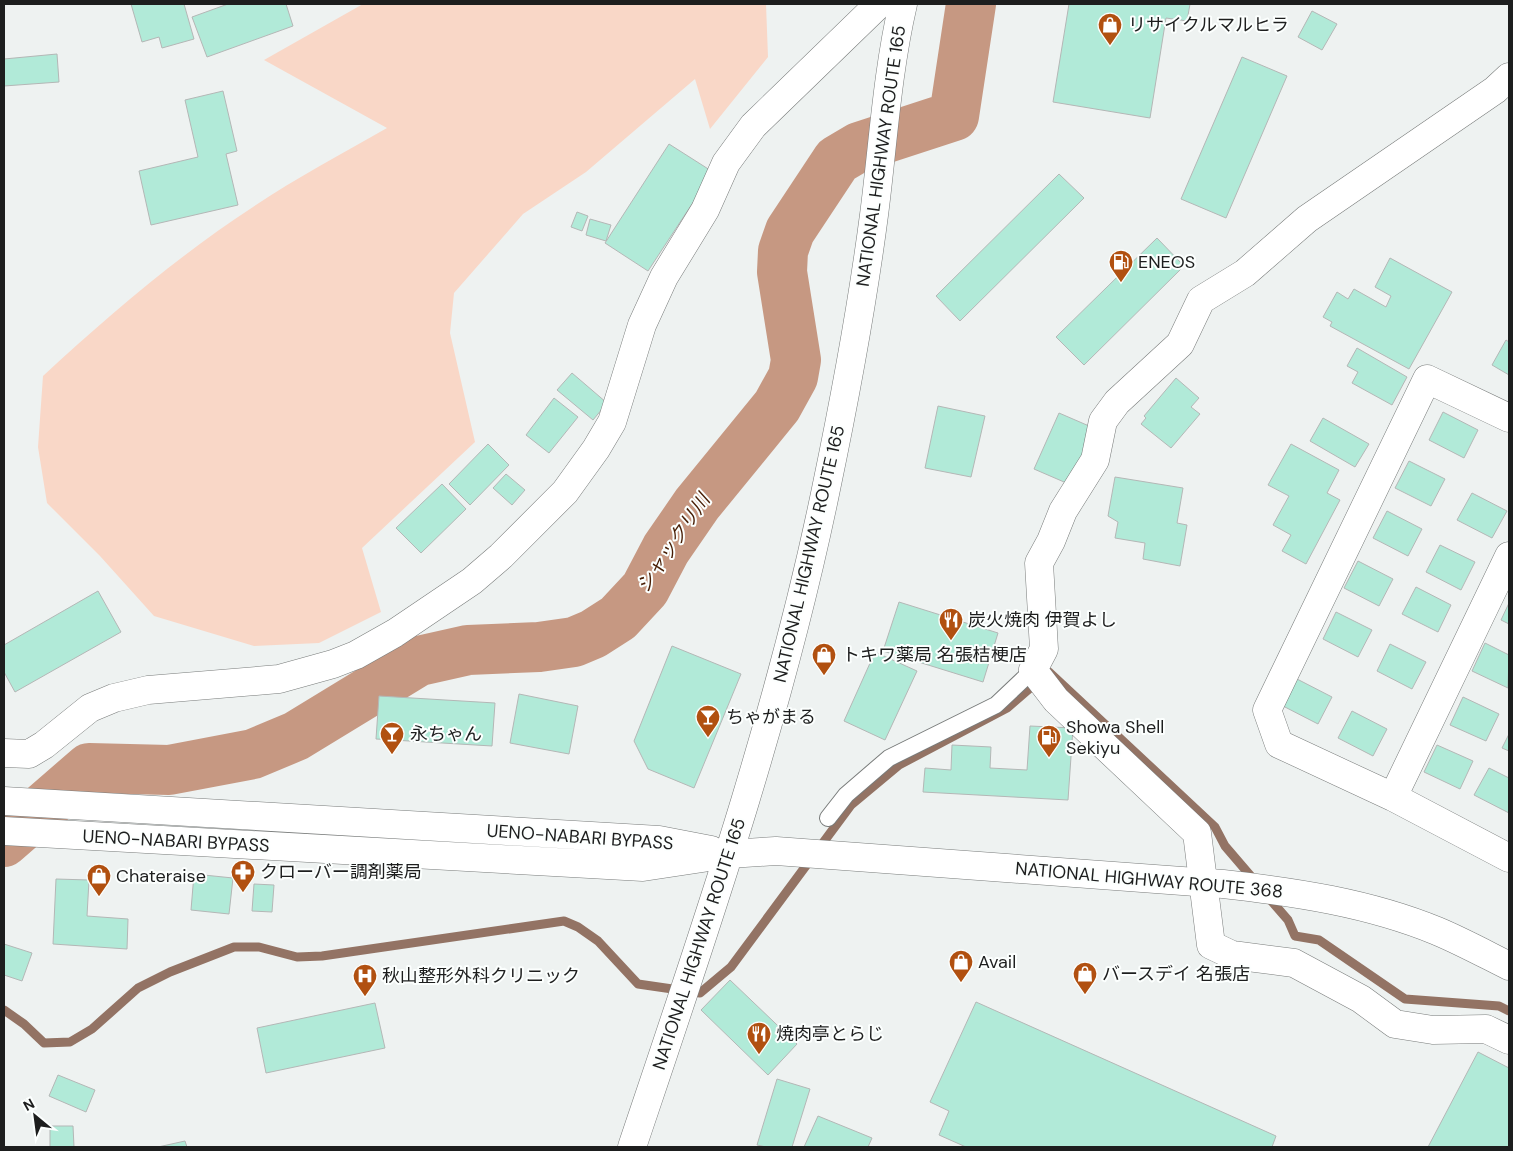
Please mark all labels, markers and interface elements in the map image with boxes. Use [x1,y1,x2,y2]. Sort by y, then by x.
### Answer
shop icon: リサイクルマルヒラ [1097,12,1123,46]
place label: リサイクルマルヒラ [1128,13,1289,37]
street label: NATIONAL HIGHWAY ROUTE 165 [851,24,911,288]
fuel station icon: ENEOS [1108,249,1134,283]
place label: ENEOS [1138,250,1195,274]
street label: NATIONAL HIGHWAY ROUTE 165 [768,423,850,685]
water label: シャックリ川 [631,487,716,597]
restaurant icon: 炭火焼肉 伊賀よし [938,607,964,641]
place label: 炭火焼肉 伊賀よし [968,608,1117,632]
shop icon: トキワ薬局 名張桔梗店 [811,642,837,676]
place label: トキワ薬局 名張桔梗店 [842,643,1027,667]
bar icon: ちゃがまる [695,704,721,738]
place label: ちゃがまる [726,705,816,729]
place label: Showa Shell Sekiyu [1066,715,1164,760]
bar icon: 永ちゃん [379,721,405,755]
place label: 永ちゃん [410,722,482,746]
fuel station icon: Showa Shell Sekiyu [1036,724,1062,758]
street label: NATIONAL HIGHWAY ROUTE 165 [647,815,751,1073]
street label: UENO-NABARI BYPASS [486,819,674,855]
street label: UENO-NABARI BYPASS [82,824,270,858]
street label: NATIONAL HIGHWAY ROUTE 368 [1014,856,1284,904]
pharmacy icon: クローバー調剤薬局 [230,859,256,893]
place label: クローバー調剤薬局 [260,860,422,884]
shop icon: Chateraise [86,863,112,897]
place label: Chateraise [116,864,206,888]
shop icon: Avail [948,949,974,983]
place label: Avail [978,950,1016,974]
shop icon: バースデイ 名張店 [1072,961,1098,995]
place label: バースデイ 名張店 [1102,962,1250,986]
hospital icon: 秋山整形外科クリニック [352,963,378,997]
place label: 秋山整形外科クリニック [382,964,580,988]
restaurant icon: 焼肉亭とらじ [746,1021,772,1055]
place label: 焼肉亭とらじ [776,1022,884,1046]
north arrow [10,1091,60,1141]
text: N [20,1094,38,1115]

